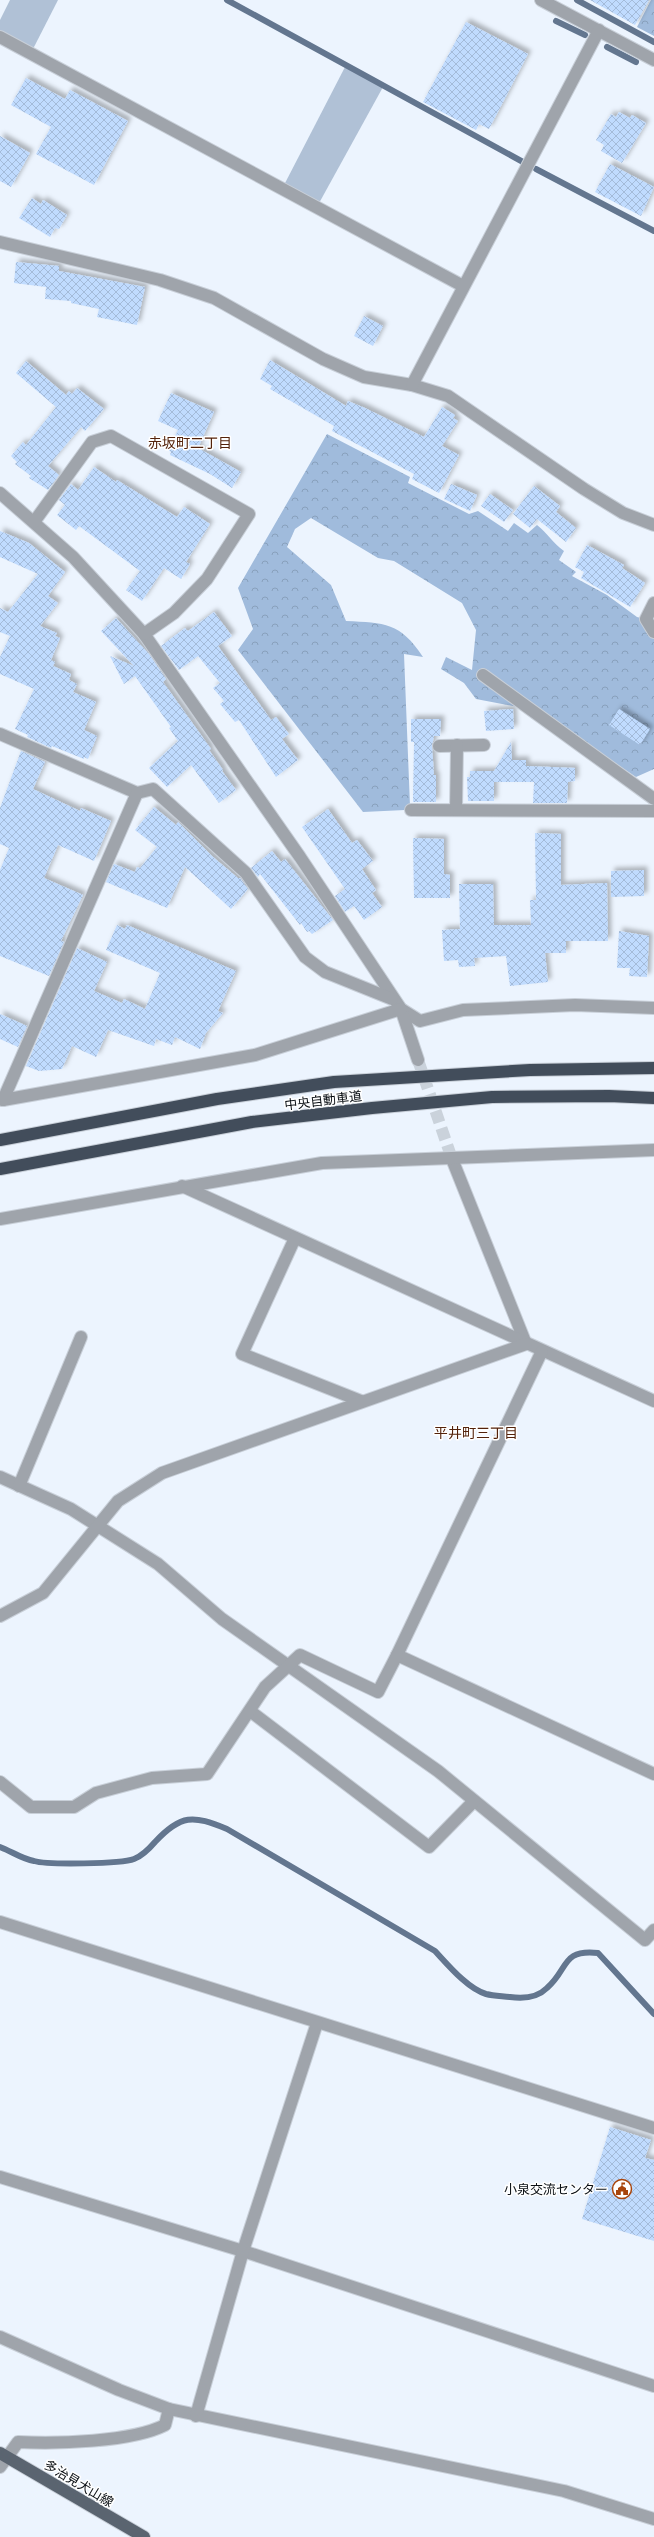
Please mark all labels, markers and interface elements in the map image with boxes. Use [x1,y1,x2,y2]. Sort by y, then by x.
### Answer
district label: 赤坂町二丁目 [148,435,232,452]
street label: 中央自動車道 [283,1088,363,1113]
district label: 平井町三丁目 [434,1425,518,1442]
public building icon: 小泉交流センター [611,2178,633,2200]
place label: 小泉交流センター [504,2182,608,2197]
street label: 多治見犬山線 [41,2457,116,2510]

